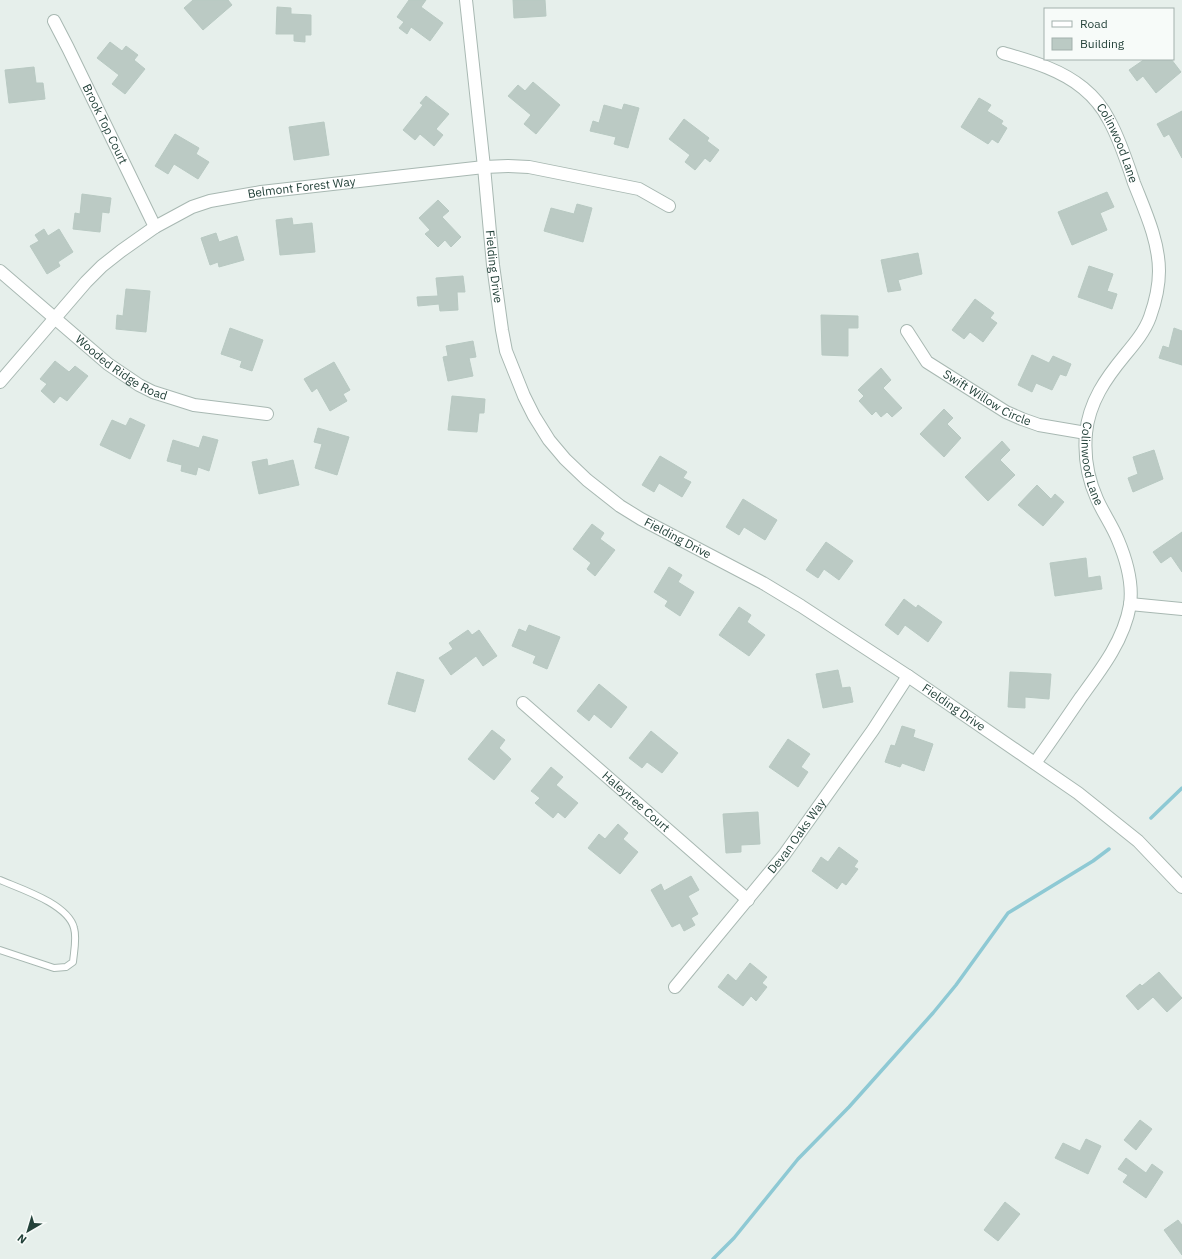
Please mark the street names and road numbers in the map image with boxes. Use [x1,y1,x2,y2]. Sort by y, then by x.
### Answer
street label: Brook Top Court [80,81,131,166]
street label: Colinwood Lane [1094,100,1142,185]
street label: Belmont Forest Way [246,173,356,201]
street label: Fielding Drive [483,229,506,304]
street label: Wooded Ridge Road [73,331,169,403]
street label: Swift Willow Circle [940,366,1034,429]
street label: Colinwood Lane [1078,420,1107,508]
street label: Fielding Drive [642,514,714,562]
street label: Fielding Drive [919,680,989,734]
street label: Haleytree Court [599,768,673,835]
street label: Devan Oaks Way [764,795,829,876]

